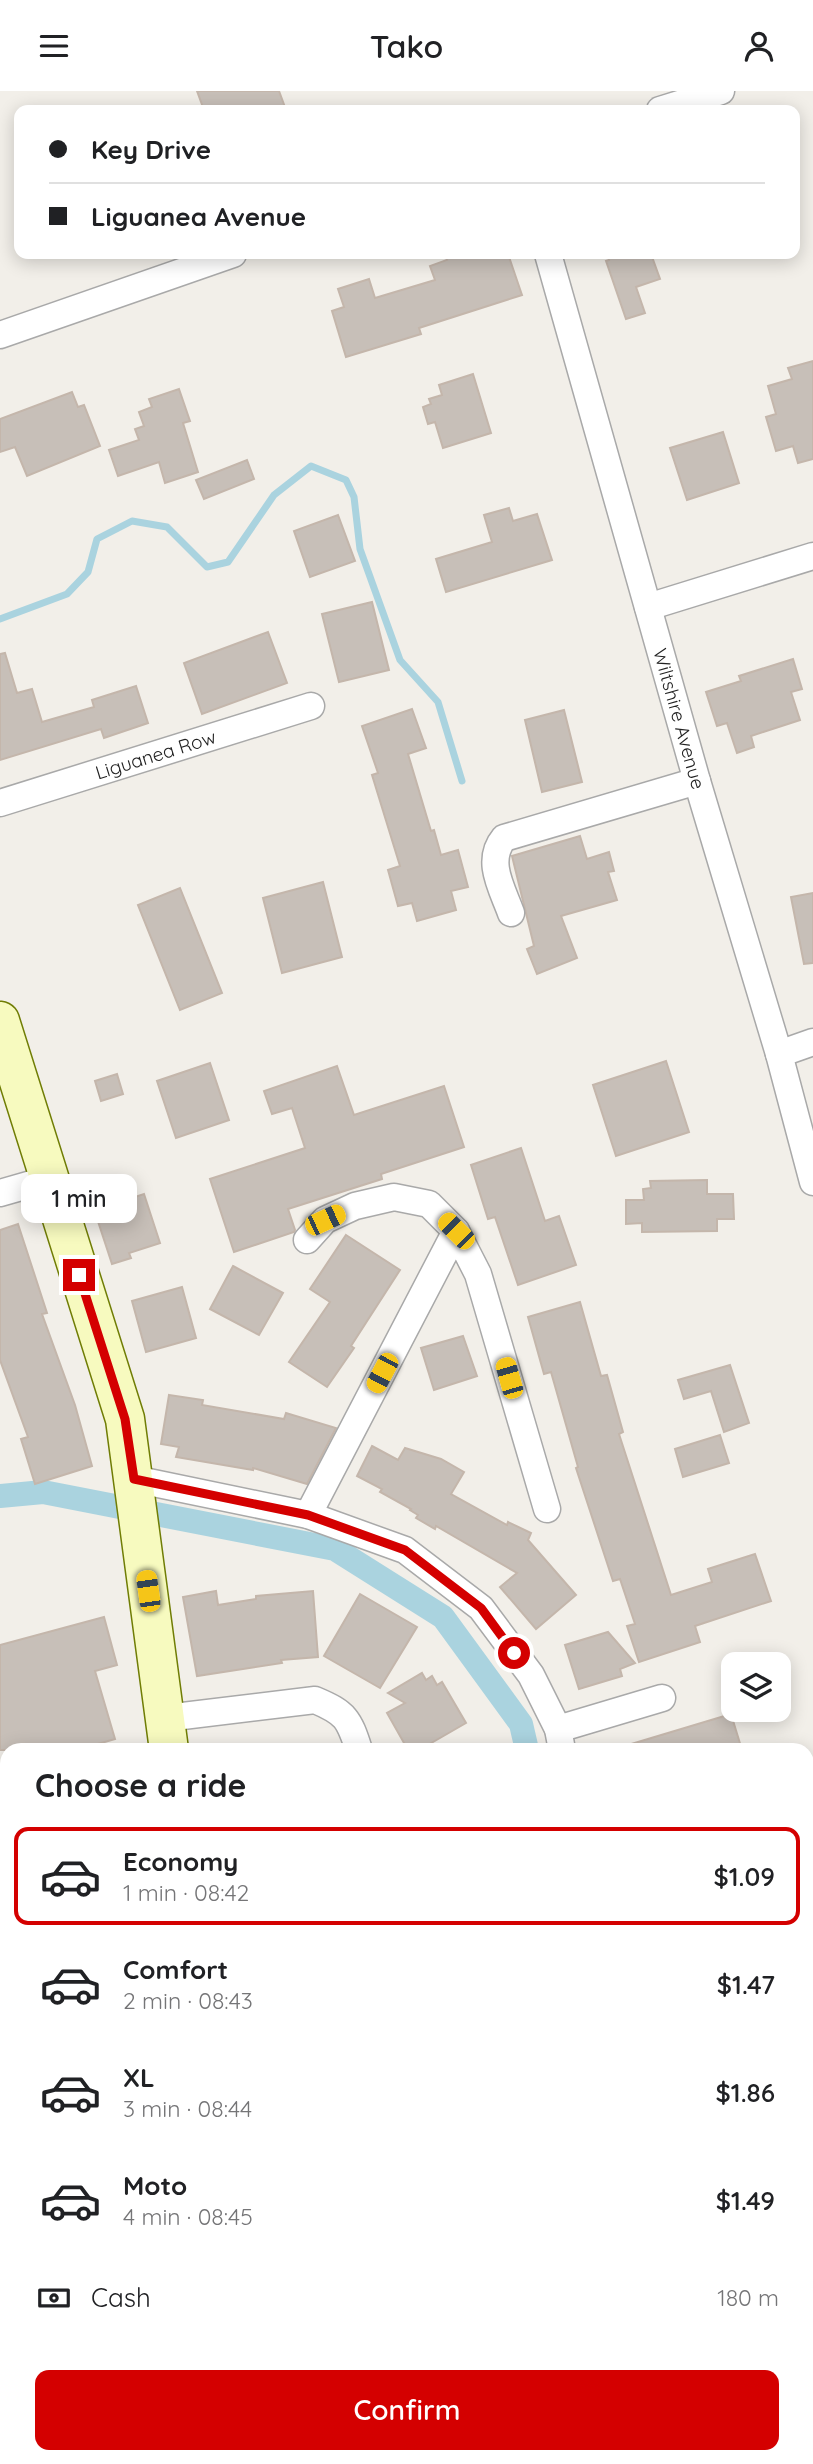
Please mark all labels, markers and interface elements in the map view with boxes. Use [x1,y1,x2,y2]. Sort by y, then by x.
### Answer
text: Tako [370,26,443,66]
icon: menu [35,27,73,65]
icon: person [740,27,778,65]
text: Key Drive [91,133,211,166]
text: Liguanea Avenue [91,200,306,233]
street label: Wiltshire Avenue [648,646,711,792]
street label: Liguanea Row [92,724,219,785]
callout: 1 min [21,1173,137,1223]
text: 1 min [51,1184,107,1213]
car [302,1202,349,1238]
car [434,1209,479,1253]
route end [63,1259,95,1291]
car [363,1350,402,1396]
car [494,1355,525,1401]
car [135,1569,162,1613]
route start [498,1637,530,1669]
map controls [721,1652,791,1722]
button: layers [721,1652,791,1722]
text: Choose a ride [35,1765,247,1805]
icon: car [39,1845,102,1908]
text: Economy [123,1845,238,1878]
text: $1.09 [713,1860,775,1893]
text: 1 min · 08:42 [123,1878,249,1907]
icon: car [39,1953,102,2016]
text: Comfort [123,1953,228,1986]
text: $1.47 [717,1968,775,2001]
text: 2 min · 08:43 [123,1986,253,2015]
icon: car [39,2061,102,2124]
text: XL [123,2061,155,2094]
text: $1.86 [716,2076,775,2109]
text: 3 min · 08:44 [123,2094,252,2123]
icon: car [39,2169,102,2232]
text: Moto [123,2169,187,2202]
text: $1.49 [716,2184,775,2217]
text: 4 min · 08:45 [123,2202,253,2231]
icon: cash [35,2279,73,2317]
text: Cash [91,2281,151,2314]
text: 180 m [717,2283,779,2312]
button: Confirm [35,2370,779,2450]

